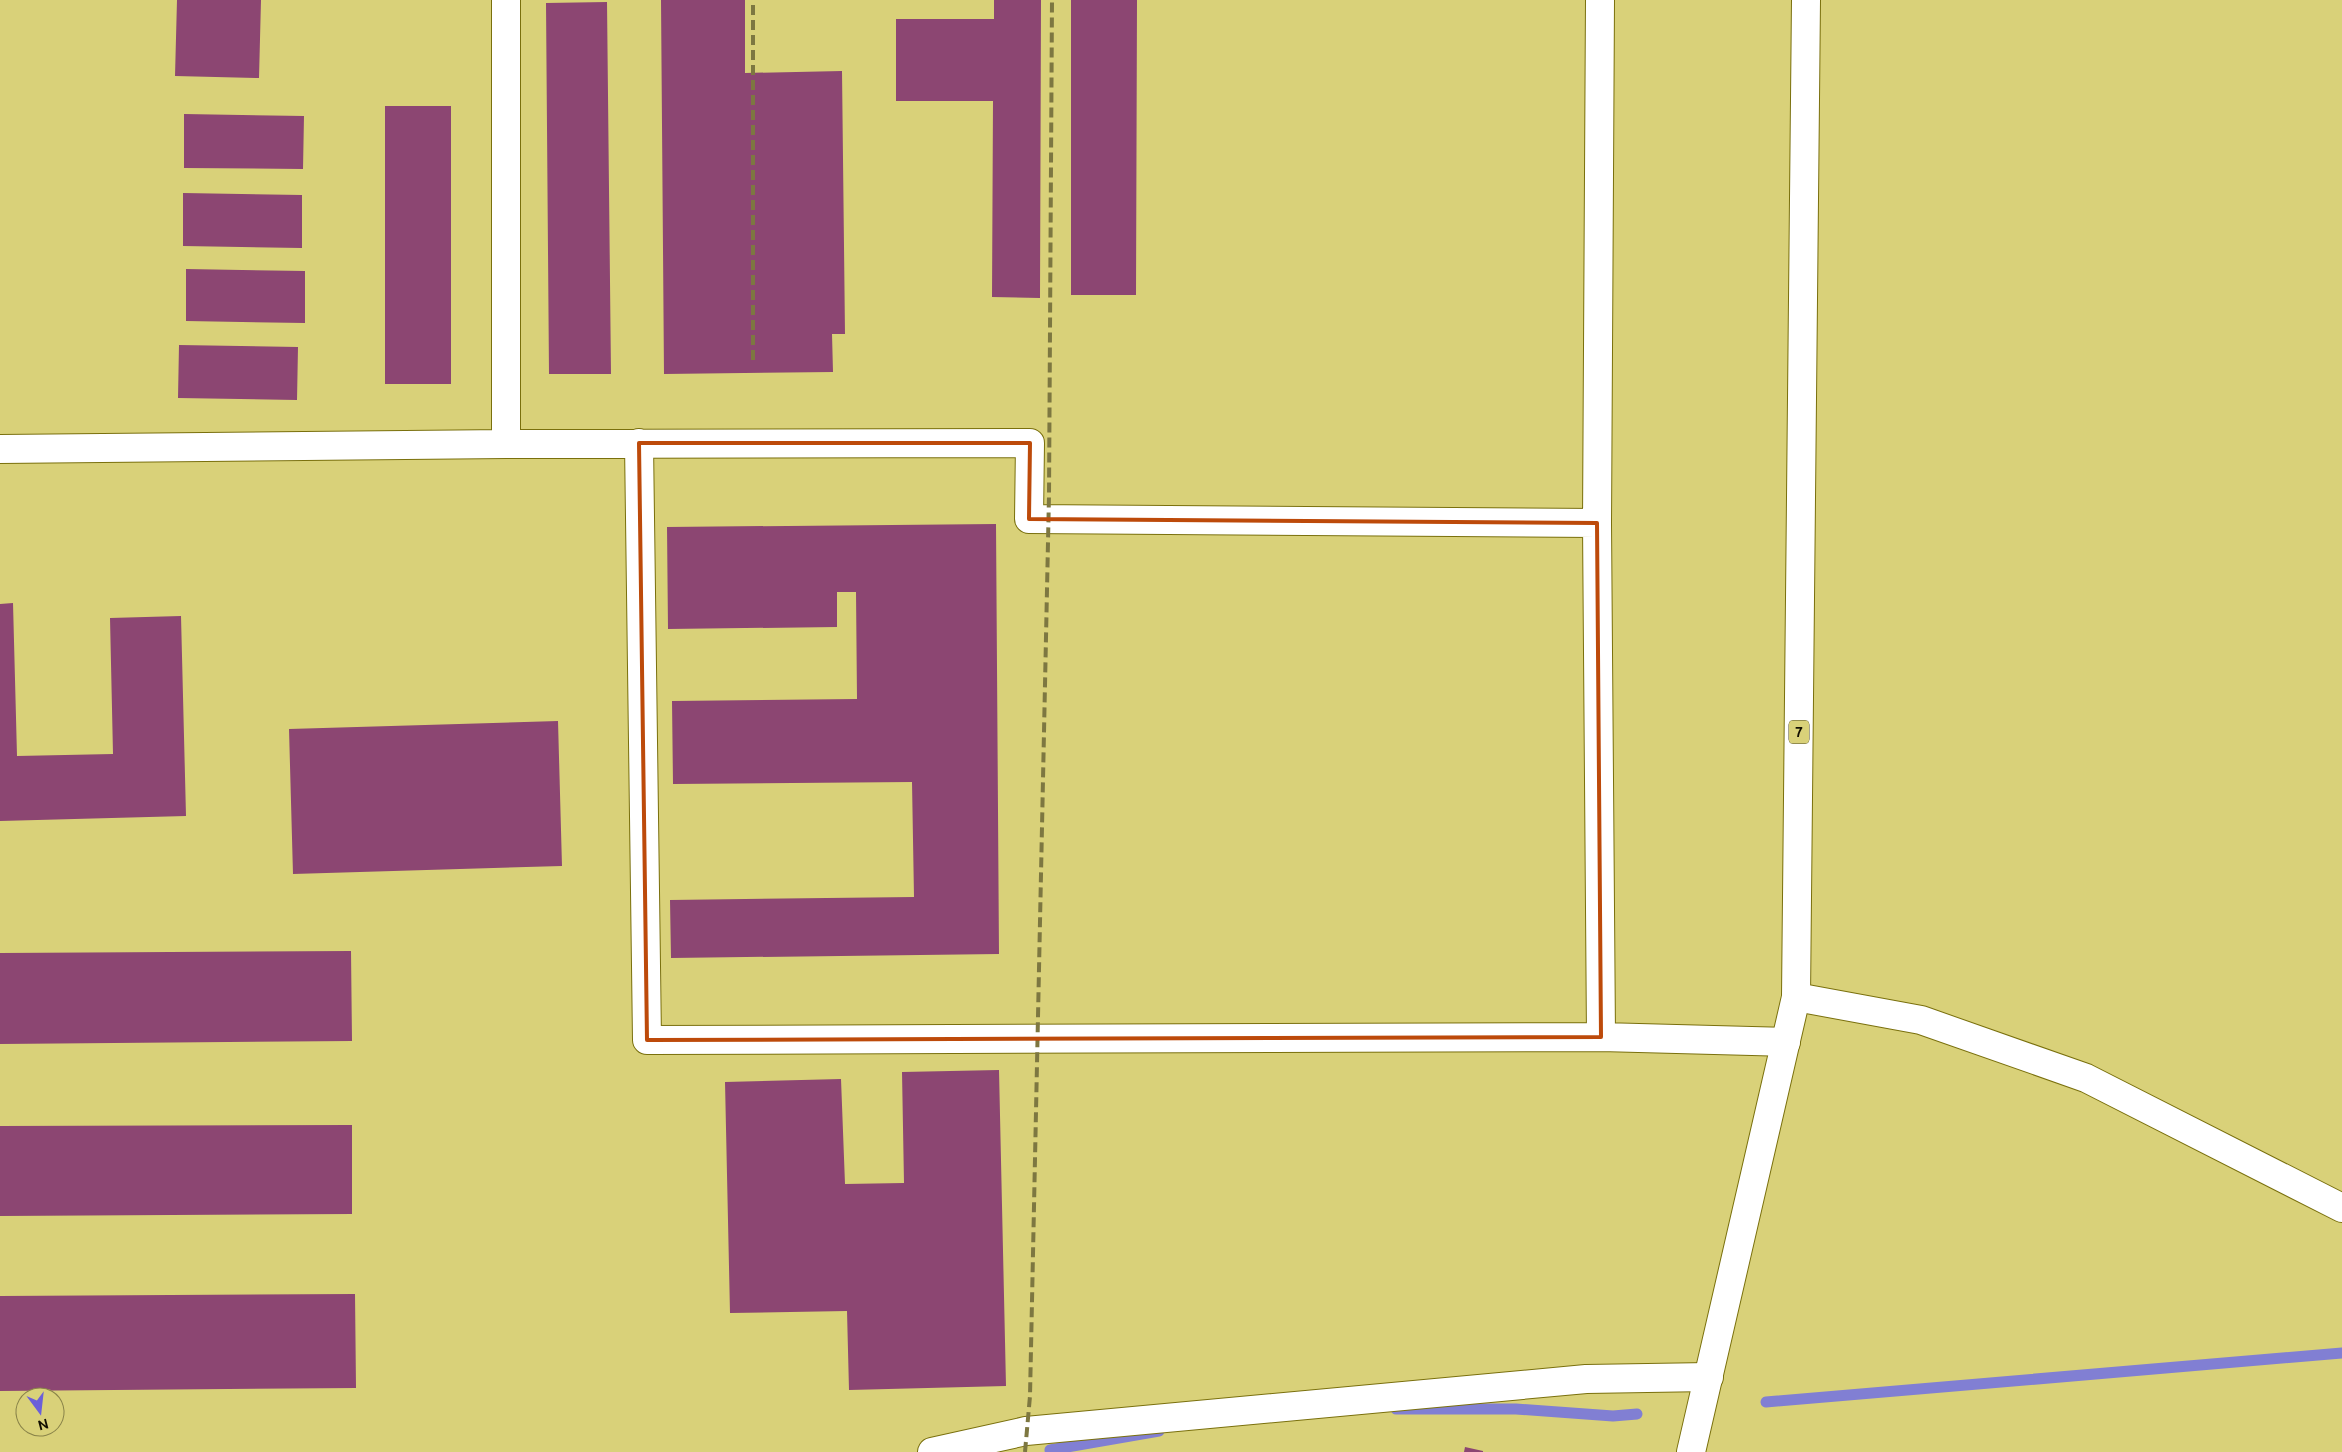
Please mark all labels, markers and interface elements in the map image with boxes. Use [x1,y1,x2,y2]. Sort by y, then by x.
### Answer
road number: 7 [1789,720,1809,744]
north arrow [15,1387,65,1437]
text: N [36,1415,50,1434]

